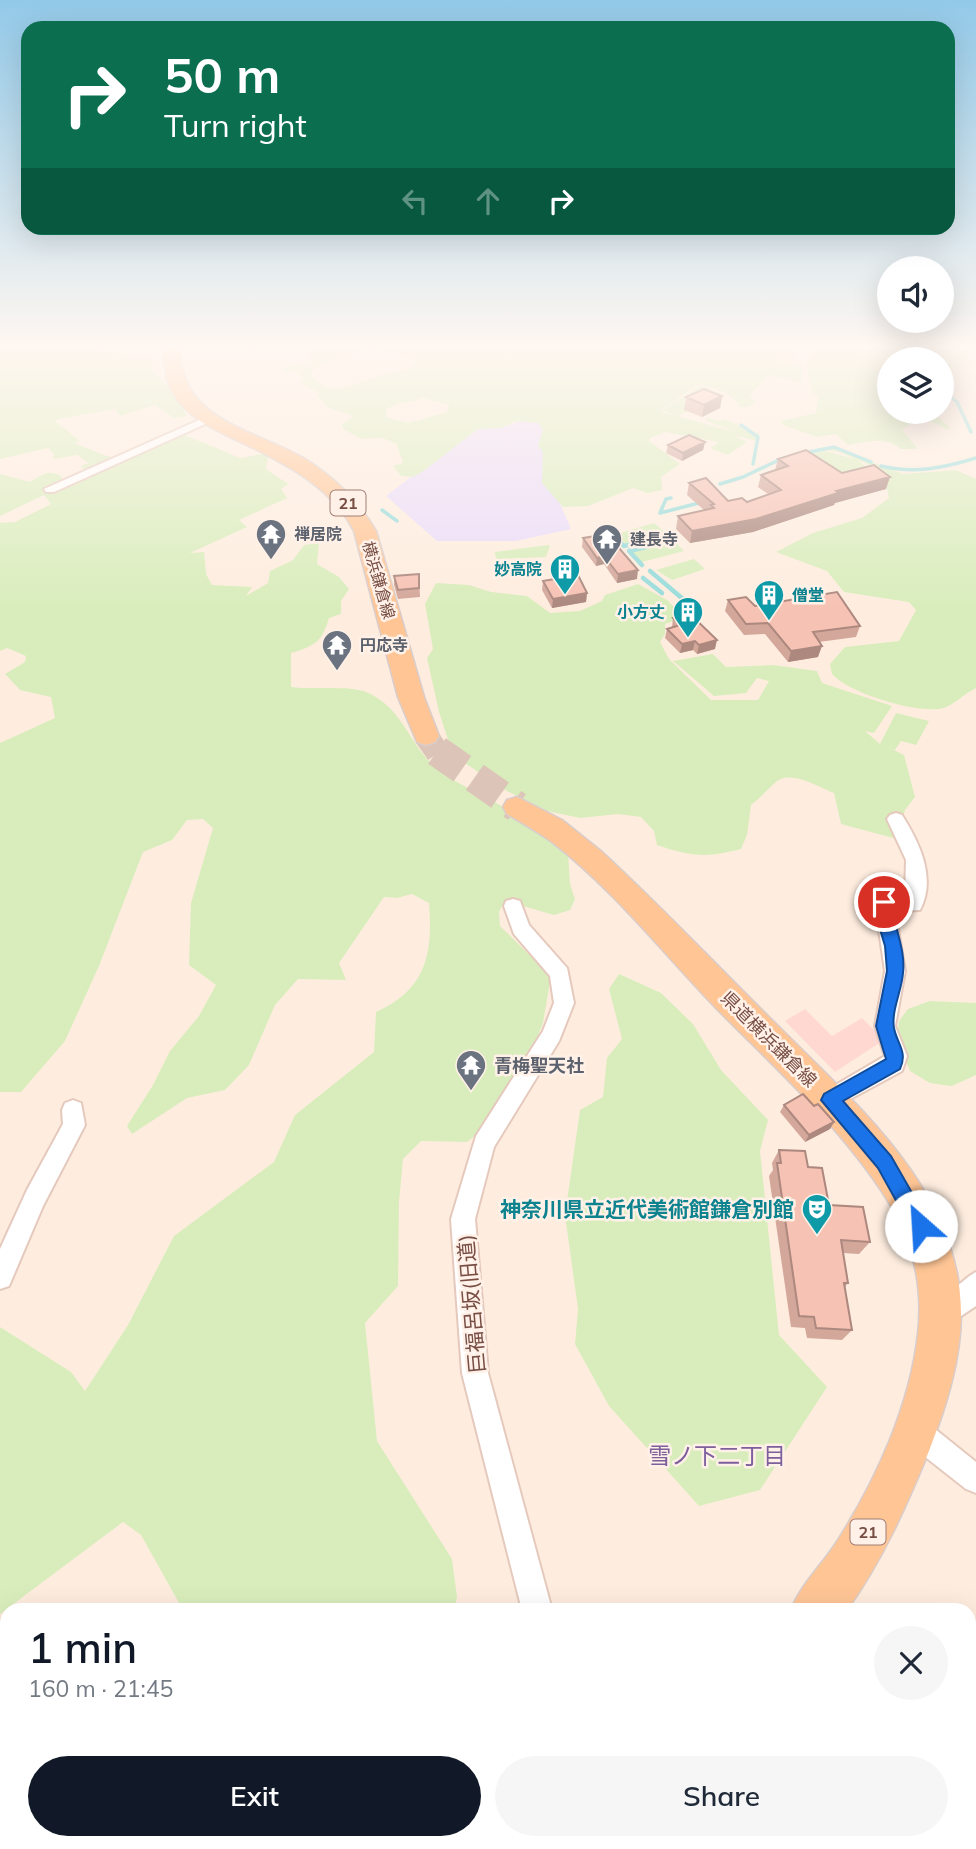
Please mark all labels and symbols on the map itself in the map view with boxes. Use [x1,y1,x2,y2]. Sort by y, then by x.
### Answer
road number: 21 [330,490,366,516]
temple icon: 禅居院 [254,517,288,561]
temple icon: 建長寺 [590,522,624,566]
place label: 禅居院 [294,524,342,544]
place label: 建長寺 [630,529,678,549]
street label: 横浜鎌倉線 [358,539,400,621]
building icon: 妙高院 [548,552,582,596]
place label: 妙高院 [494,559,542,579]
building icon: 僧堂 [752,578,786,622]
place label: 僧堂 [792,585,824,605]
building icon: 小方丈 [671,595,705,639]
place label: 小方丈 [617,602,665,622]
temple icon: 円応寺 [320,628,354,672]
place label: 円応寺 [360,635,408,655]
pin [854,872,914,932]
street label: 県道横浜鎌倉線 [716,986,822,1092]
temple icon: 青梅聖天社 [454,1048,488,1092]
place label: 青梅聖天社 [494,1054,584,1077]
position arrow [884,1189,958,1263]
theatre icon: 神奈川県立近代美術館鎌倉別館 [800,1192,834,1236]
place label: 神奈川県立近代美術館鎌倉別館 [500,1196,794,1222]
street label: 巨福呂坂(旧道) [452,1233,490,1375]
district label: 雪ノ下二丁目 [648,1441,786,1470]
road number: 21 [850,1520,886,1544]

